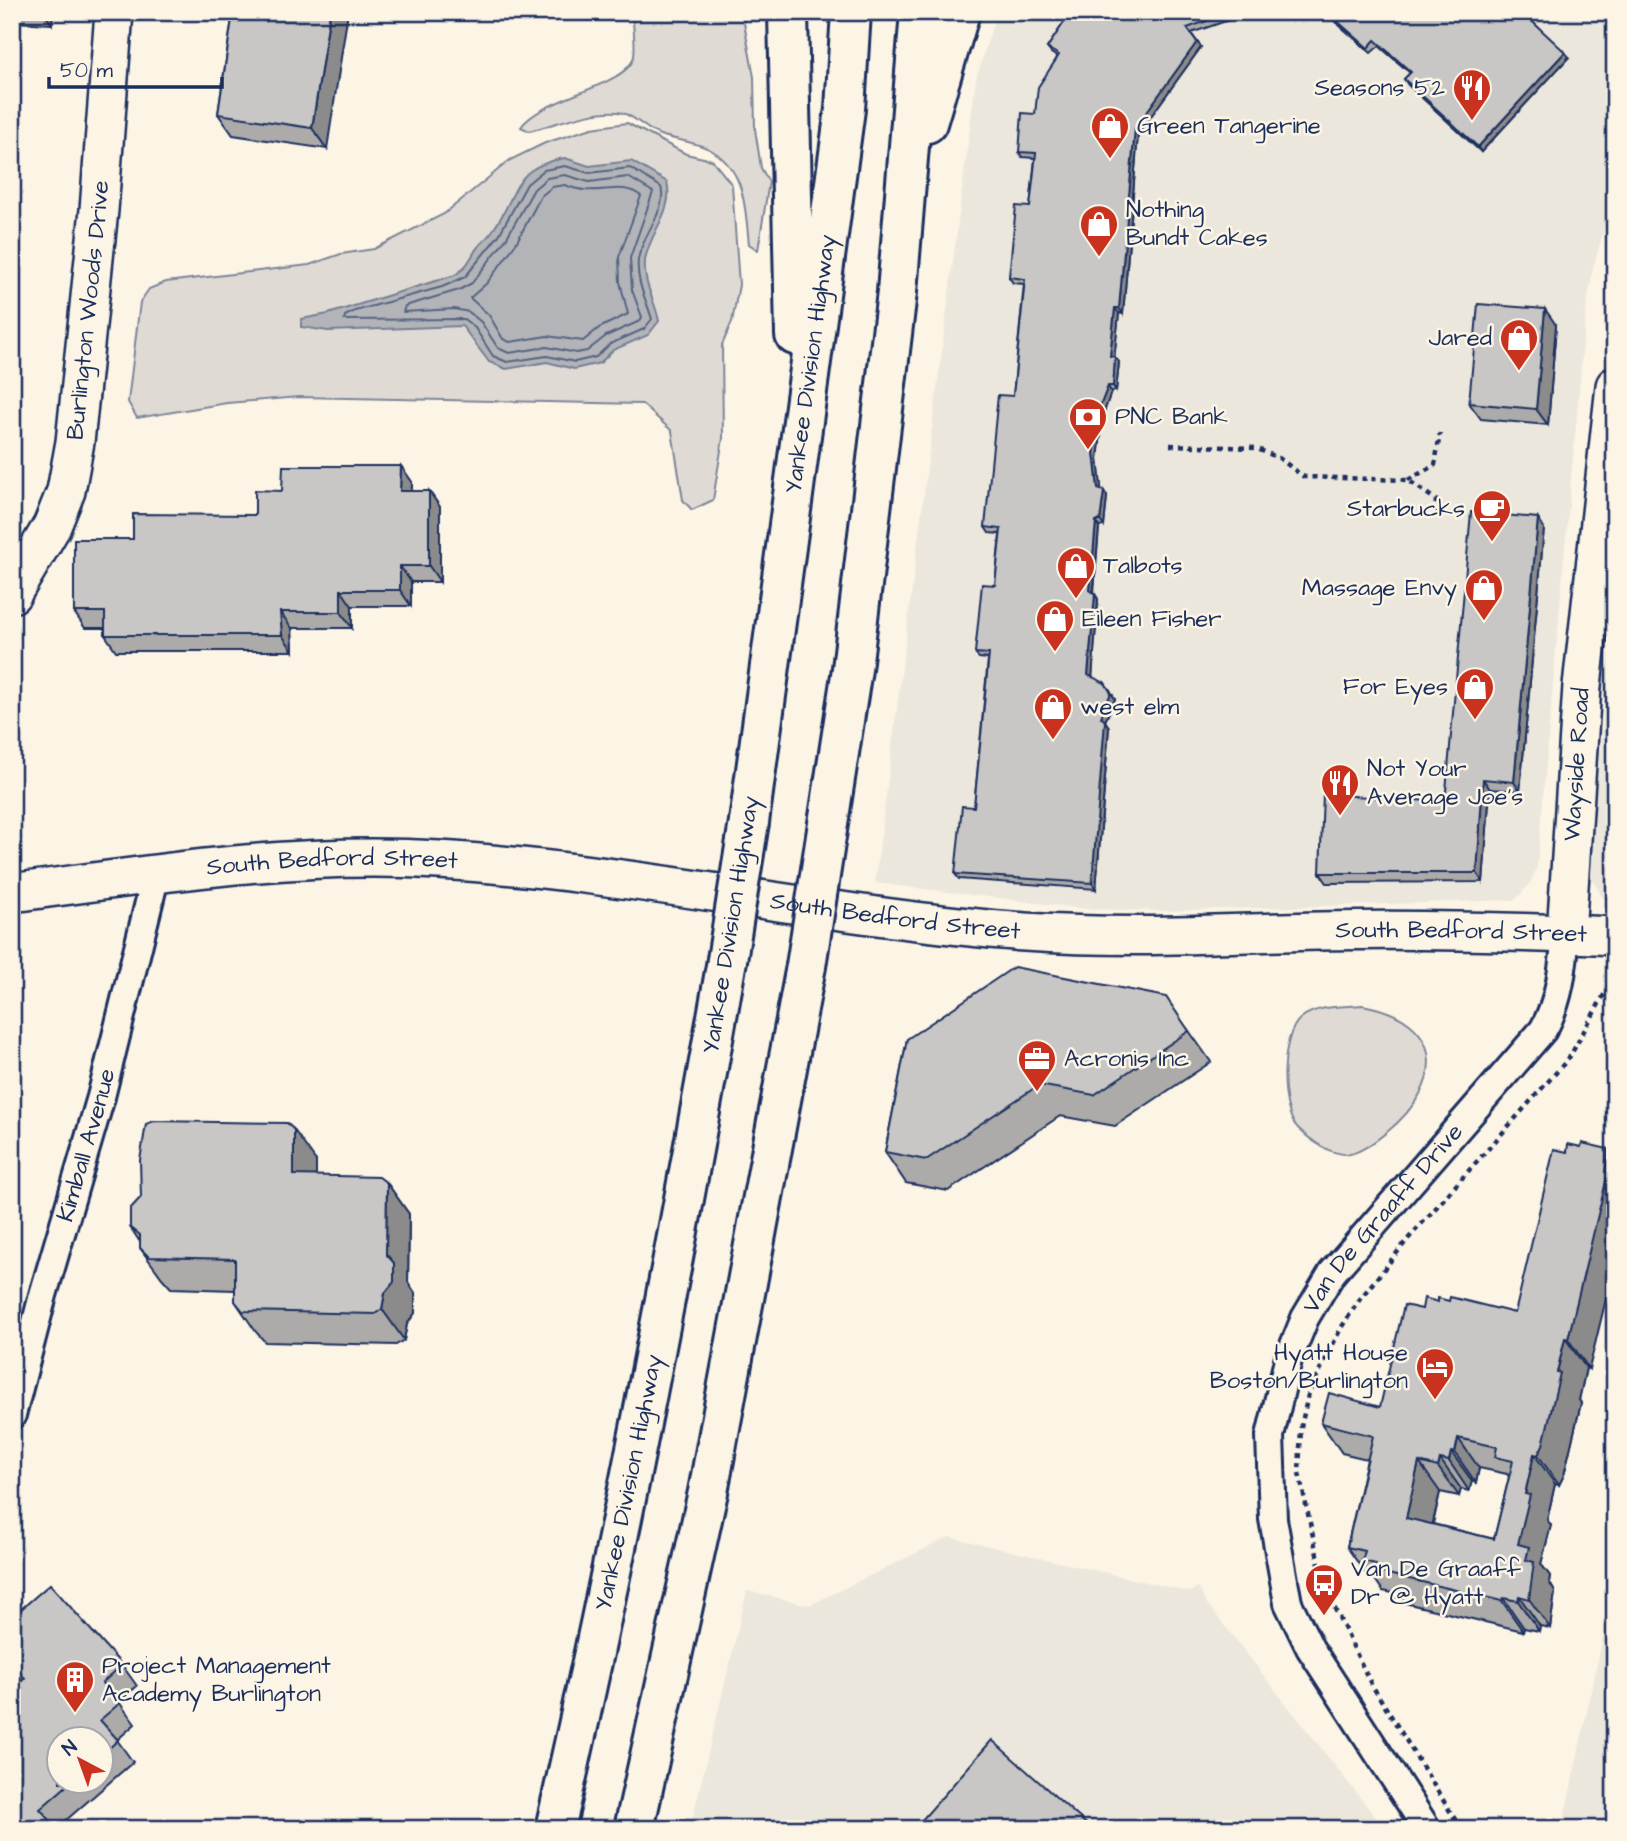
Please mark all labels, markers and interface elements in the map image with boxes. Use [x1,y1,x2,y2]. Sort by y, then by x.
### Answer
scale bar [49,46,222,90]
text: 50 m [60,56,114,85]
restaurant icon: Seasons 52 [1451,67,1493,122]
place label: Seasons 52 [1314,71,1445,105]
shop icon: Green Tangerine [1089,105,1131,160]
place label: Green Tangerine [1137,109,1321,144]
street label: Burlington Woods Drive [58,179,118,441]
place label: Nothing Bundt Cakes [1126,193,1268,255]
shop icon: Nothing Bundt Cakes [1078,203,1120,258]
street label: Yankee Division Highway [776,233,846,496]
shop icon: Jared [1498,317,1540,372]
place label: Jared [1429,321,1492,355]
bank icon: PNC Bank [1067,396,1109,451]
place label: PNC Bank [1115,400,1228,434]
cafe icon: Starbucks [1471,488,1513,543]
place label: Starbucks [1347,492,1465,526]
shop icon: Talbots [1055,545,1097,600]
place label: Talbots [1103,549,1183,583]
shop icon: Massage Envy [1463,567,1505,622]
place label: Massage Envy [1302,571,1457,606]
shop icon: Eileen Fisher [1034,598,1076,653]
place label: Eileen Fisher [1082,602,1222,636]
shop icon: For Eyes [1454,666,1496,721]
place label: For Eyes [1343,670,1448,705]
shop icon: west elm [1032,686,1074,741]
street label: Wayside Road [1555,687,1599,842]
place label: west elm [1080,690,1180,724]
place label: Not Your Average Joe's [1367,752,1523,815]
restaurant icon: Not Your Average Joe's [1319,762,1361,817]
street label: Yankee Division Highway [694,794,769,1057]
street label: South Bedford Street [205,841,459,885]
street label: South Bedford Street [768,884,1022,949]
street label: South Bedford Street [1335,913,1588,952]
office icon: Acronis Inc [1016,1038,1058,1093]
place label: Acronis Inc [1064,1042,1189,1076]
street label: Kimball Avenue [48,1065,124,1226]
street label: Van De Graaff Drive [1294,1116,1471,1320]
place label: Hyatt House Boston/Burlington [1210,1336,1408,1399]
hotel icon: Hyatt House Boston/Burlington [1414,1346,1456,1401]
street label: Yankee Division Highway [586,1352,672,1614]
place label: Van De Graaff Dr @ Hyatt [1351,1552,1522,1615]
bus stop icon: Van De Graaff Dr @ Hyatt [1303,1562,1345,1617]
place label: Project Management Academy Burlington [102,1649,331,1712]
building icon: Project Management Academy Burlington [54,1659,96,1714]
north arrow [46,1726,116,1796]
text: N [56,1734,83,1762]

